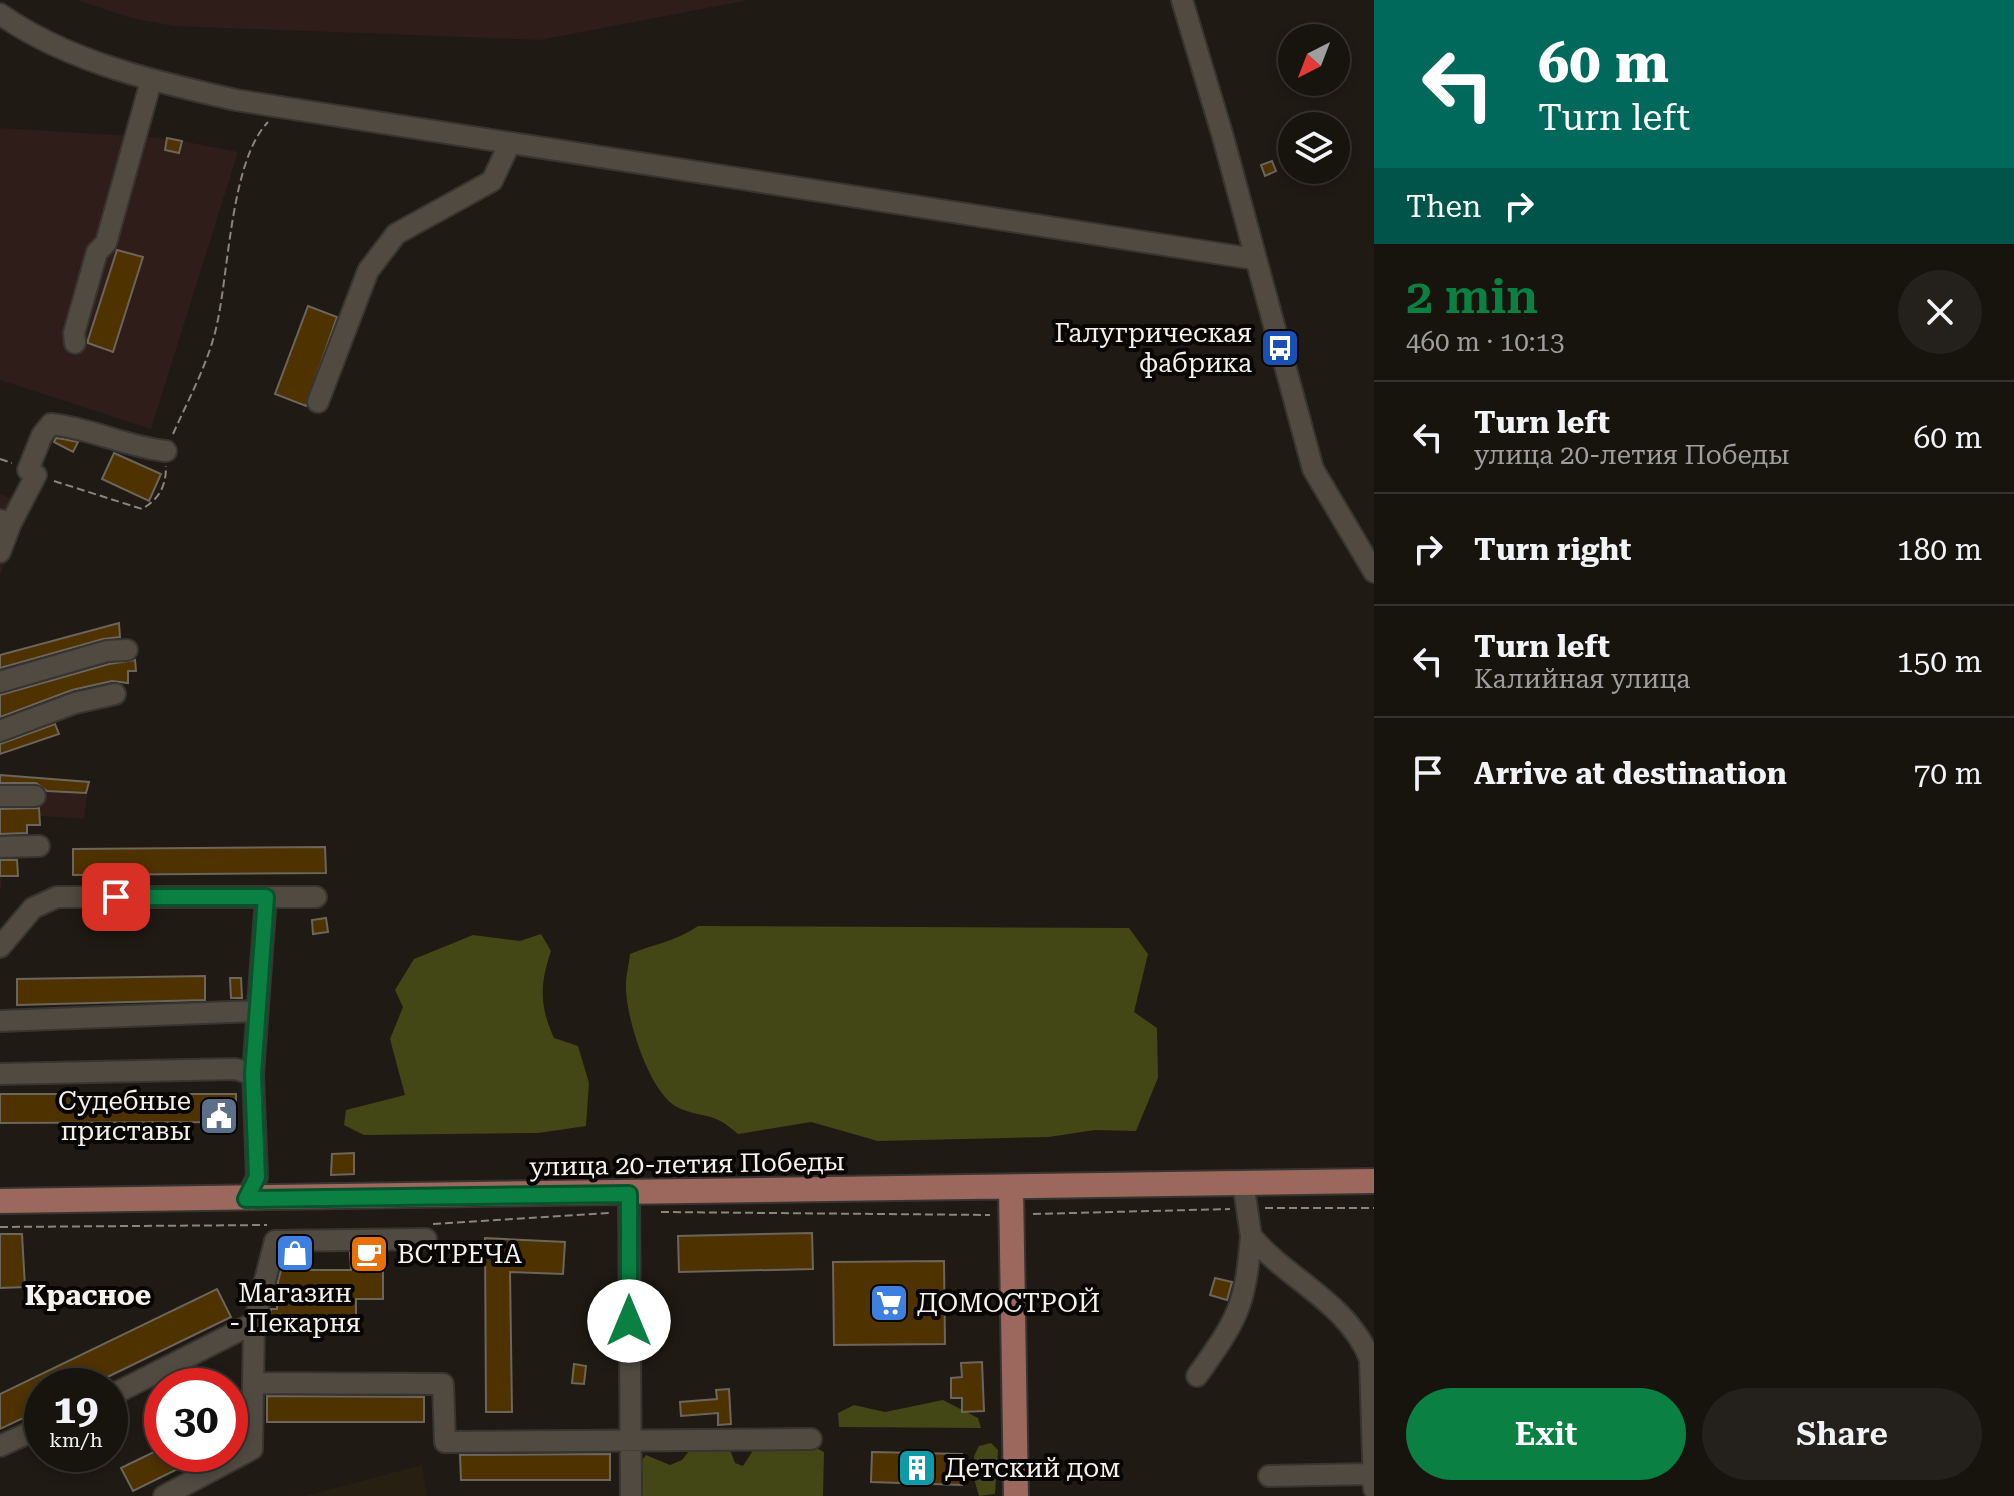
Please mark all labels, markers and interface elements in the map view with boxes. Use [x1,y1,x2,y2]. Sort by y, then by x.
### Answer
north arrow [1278,24,1350,96]
map controls [1278,24,1350,184]
text: 60 m [1538,30,1669,96]
icon: left [1406,32,1510,136]
text: Turn left [1538,97,1690,139]
button: layers [1278,112,1350,184]
icon: right [1497,184,1541,228]
text: Then [1406,189,1481,224]
text: 2 min [1406,269,1538,325]
button: close [1898,270,1982,354]
place label: Галугрическая фабрика [1055,318,1252,378]
bus stop icon: Галугрическая фабрика [1259,327,1301,369]
text: 460 m · 10:13 [1406,327,1565,357]
text: Turn left [1474,405,1610,440]
icon: left [1406,415,1450,459]
text: 60 m [1913,420,1982,455]
text: улица 20-летия Победы [1474,440,1790,470]
icon: right [1406,527,1450,571]
text: Turn right [1474,532,1631,567]
text: 180 m [1897,532,1982,567]
text: Turn left [1474,629,1610,664]
icon: left [1406,639,1450,683]
text: 150 m [1897,644,1982,679]
text: Калийная улица [1474,664,1690,694]
icon: arrive [1406,751,1450,795]
text: Arrive at destination [1474,756,1787,791]
text: 70 m [1913,756,1982,791]
pin [82,863,150,931]
icon: arrive [94,875,138,919]
place label: Судебные приставы [58,1086,191,1146]
public building icon: Судебные приставы [198,1095,240,1137]
street label: улица 20-летия Победы [529,1146,845,1182]
shop icon: Магазин - Пекарня [274,1232,316,1274]
cafe icon: ВСТРЕЧА [348,1233,390,1275]
place label: ВСТРЕЧА [397,1239,522,1269]
place label: Магазин - Пекарня [229,1278,361,1338]
district label: Красное [25,1279,151,1312]
position arrow [587,1279,671,1363]
supermarket icon: ДОМОСТРОЙ [868,1282,910,1324]
place label: ДОМОСТРОЙ [917,1287,1100,1318]
speed limit sign: 30 [144,1368,248,1472]
text: 19 [54,1386,98,1433]
button: Exit [1406,1388,1686,1480]
button: Share [1702,1388,1982,1480]
text: km/h [49,1428,103,1452]
building icon: Детский дом [896,1447,938,1489]
place label: Детский дом [945,1453,1120,1483]

